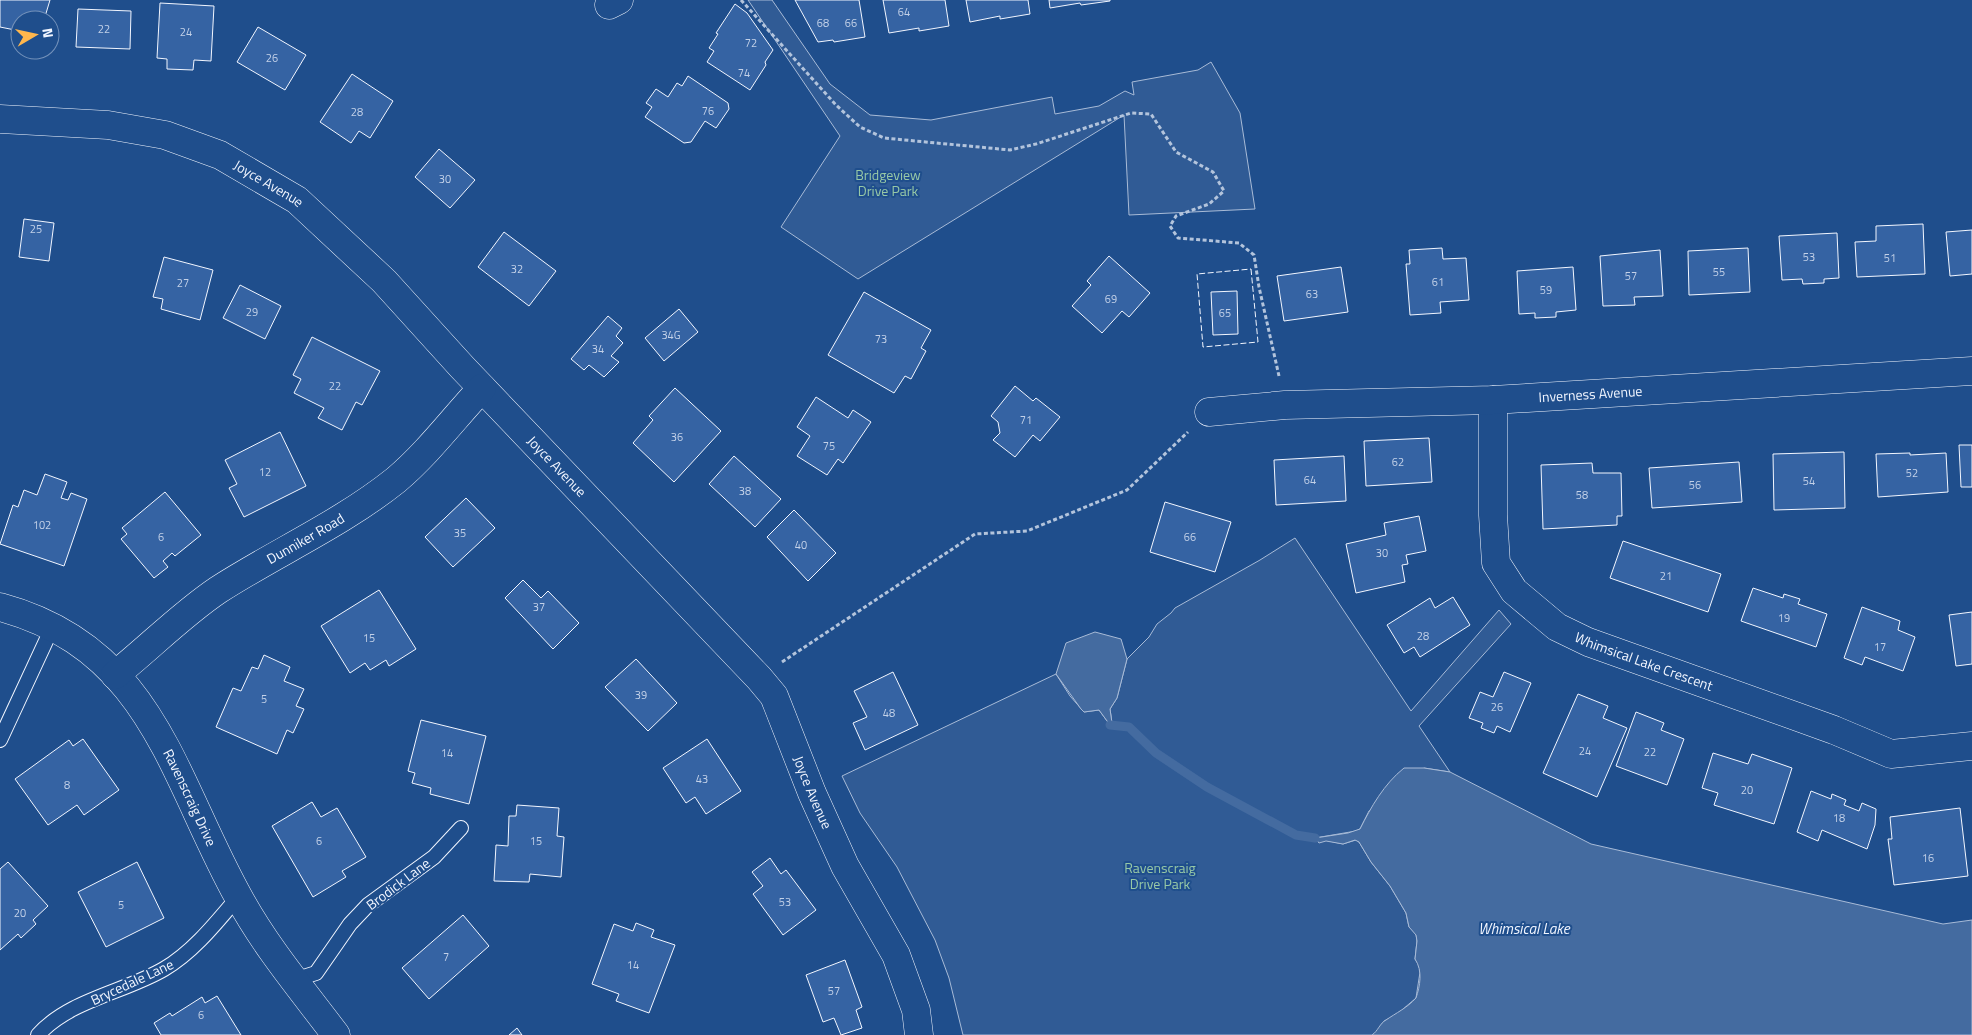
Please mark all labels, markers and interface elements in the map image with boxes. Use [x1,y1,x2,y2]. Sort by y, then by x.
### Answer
house number: 64 [898,4,910,20]
north arrow [10,10,60,60]
house number: 68 [817,15,829,31]
house number: 66 [845,15,857,31]
house number: 22 [98,21,110,37]
house number: 24 [180,24,192,40]
text: N [37,26,59,39]
house number: 72 [745,35,757,51]
house number: 26 [266,50,278,66]
house number: 74 [738,65,750,81]
house number: 76 [702,103,714,119]
house number: 28 [351,104,363,120]
street label: Joyce Avenue [230,154,309,212]
park label: Bridgeview Drive Park [855,164,921,201]
house number: 30 [439,171,451,187]
house number: 25 [30,221,42,237]
house number: 53 [1803,249,1815,265]
house number: 51 [1884,250,1896,266]
house number: 32 [511,261,523,277]
house number: 55 [1713,264,1725,280]
house number: 57 [1625,268,1637,284]
house number: 61 [1432,274,1444,290]
house number: 27 [177,275,189,291]
house number: 59 [1540,282,1552,298]
house number: 63 [1306,286,1318,302]
house number: 69 [1105,291,1117,307]
house number: 29 [246,304,258,320]
house number: 65 [1219,305,1231,321]
house number: 34G [661,327,681,343]
house number: 73 [875,331,887,347]
house number: 34 [592,341,604,357]
house number: 22 [329,378,341,394]
street label: Inverness Avenue [1538,380,1643,407]
house number: 71 [1020,412,1032,428]
house number: 36 [671,429,683,445]
street label: Joyce Avenue [523,431,592,501]
house number: 75 [823,438,835,454]
house number: 62 [1392,454,1404,470]
house number: 12 [259,464,271,480]
house number: 52 [1906,465,1918,481]
house number: 64 [1304,472,1316,488]
house number: 54 [1803,473,1815,489]
house number: 56 [1689,477,1701,493]
house number: 38 [739,483,751,499]
house number: 58 [1576,487,1588,503]
street label: Dunniker Road [262,508,348,569]
house number: 102 [33,517,51,533]
house number: 35 [454,525,466,541]
house number: 6 [158,529,164,545]
house number: 66 [1184,529,1196,545]
house number: 40 [795,537,807,553]
house number: 30 [1376,545,1388,561]
house number: 21 [1660,568,1672,584]
house number: 37 [533,599,545,615]
house number: 19 [1778,610,1790,626]
street label: Whimsical Lake Crescent [1571,626,1716,696]
house number: 28 [1417,628,1429,644]
house number: 15 [363,630,375,646]
house number: 17 [1874,639,1886,655]
house number: 39 [635,687,647,703]
house number: 5 [261,691,267,707]
house number: 26 [1491,699,1503,715]
house number: 48 [883,705,895,721]
house number: 24 [1579,743,1591,759]
house number: 22 [1644,744,1656,760]
street label: Ravenscraig Drive [158,745,222,849]
house number: 14 [441,745,453,761]
street label: Joyce Avenue [788,752,838,832]
house number: 43 [696,771,708,787]
house number: 8 [64,777,70,793]
house number: 20 [1741,782,1753,798]
house number: 18 [1833,810,1845,826]
house number: 6 [316,833,322,849]
house number: 15 [530,833,542,849]
house number: 16 [1922,850,1934,866]
street label: Brodick Lane [361,853,434,915]
park label: Ravenscraig Drive Park [1124,857,1196,894]
house number: 53 [779,894,791,910]
house number: 5 [118,897,124,913]
house number: 20 [14,905,26,921]
water label: Whimsical Lake [1478,917,1571,940]
house number: 7 [443,949,449,965]
street label: Brycedale Lane [87,953,177,1010]
house number: 14 [627,957,639,973]
house number: 57 [828,983,840,999]
house number: 6 [198,1007,204,1023]

